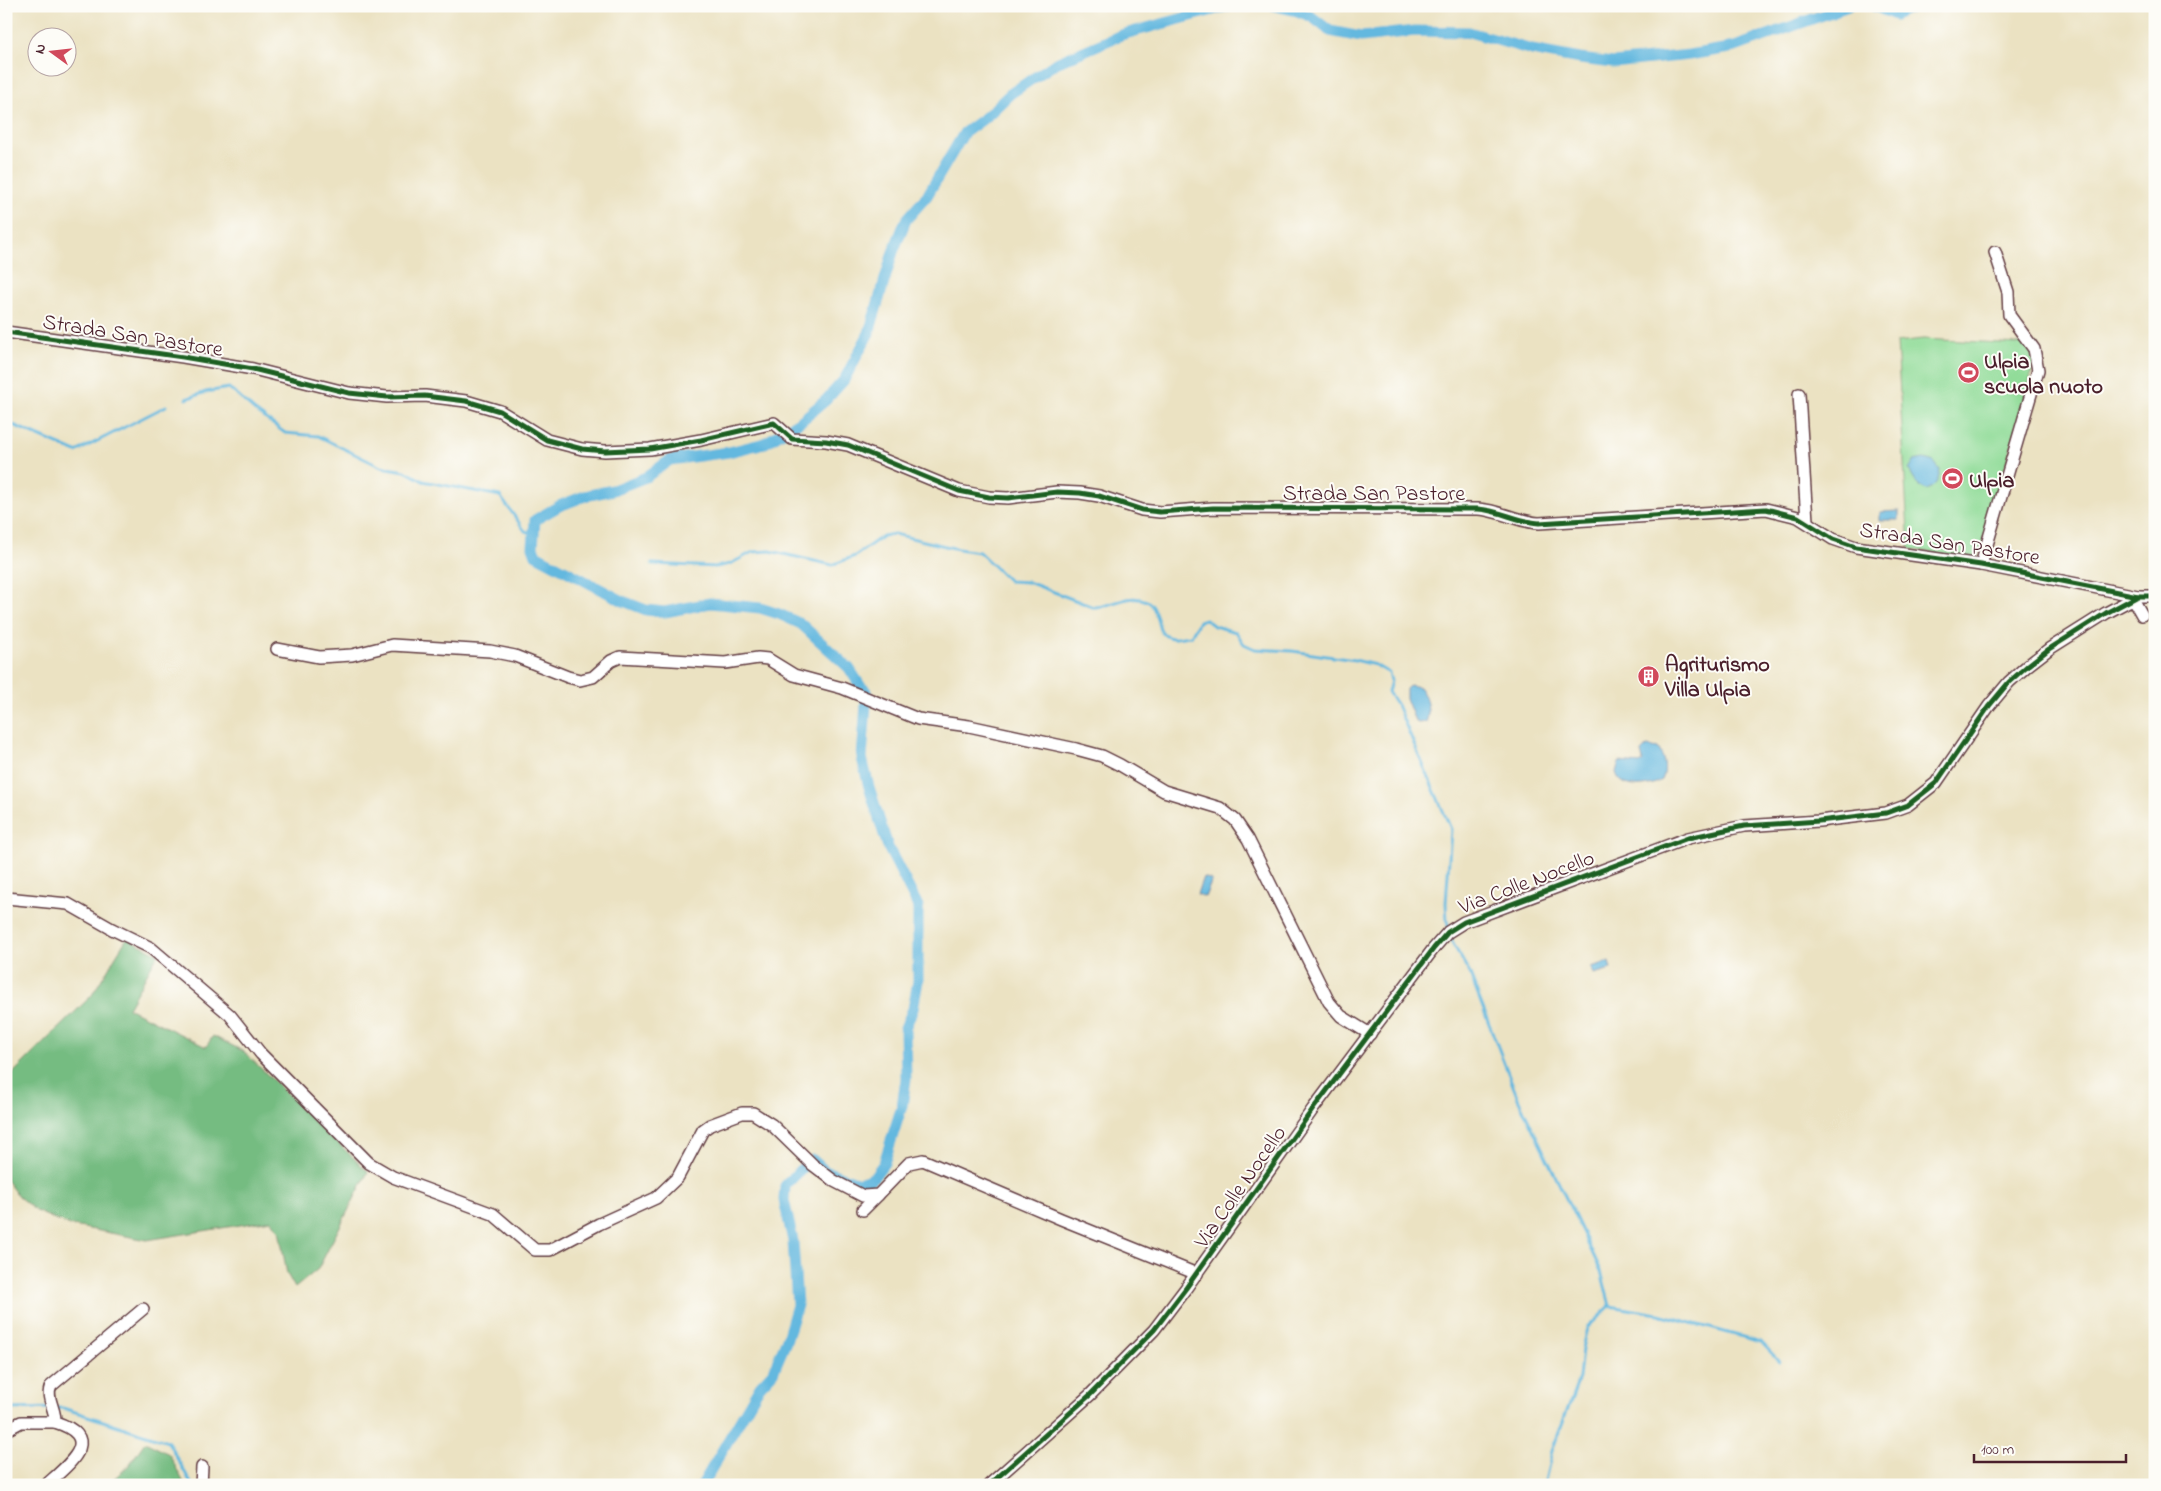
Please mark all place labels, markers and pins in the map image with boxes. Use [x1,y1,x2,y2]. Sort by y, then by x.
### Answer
place label: Ulpia scuola nuoto [1984,347,2103,404]
sports icon: Ulpia scuola nuoto [1956,361,1980,385]
place label: Ulpia [1969,466,2015,498]
sports icon: Ulpia [1941,467,1965,491]
place label: Agriturismo Villa Ulpia [1664,650,1770,707]
building icon: Agriturismo Villa Ulpia [1637,664,1661,688]

